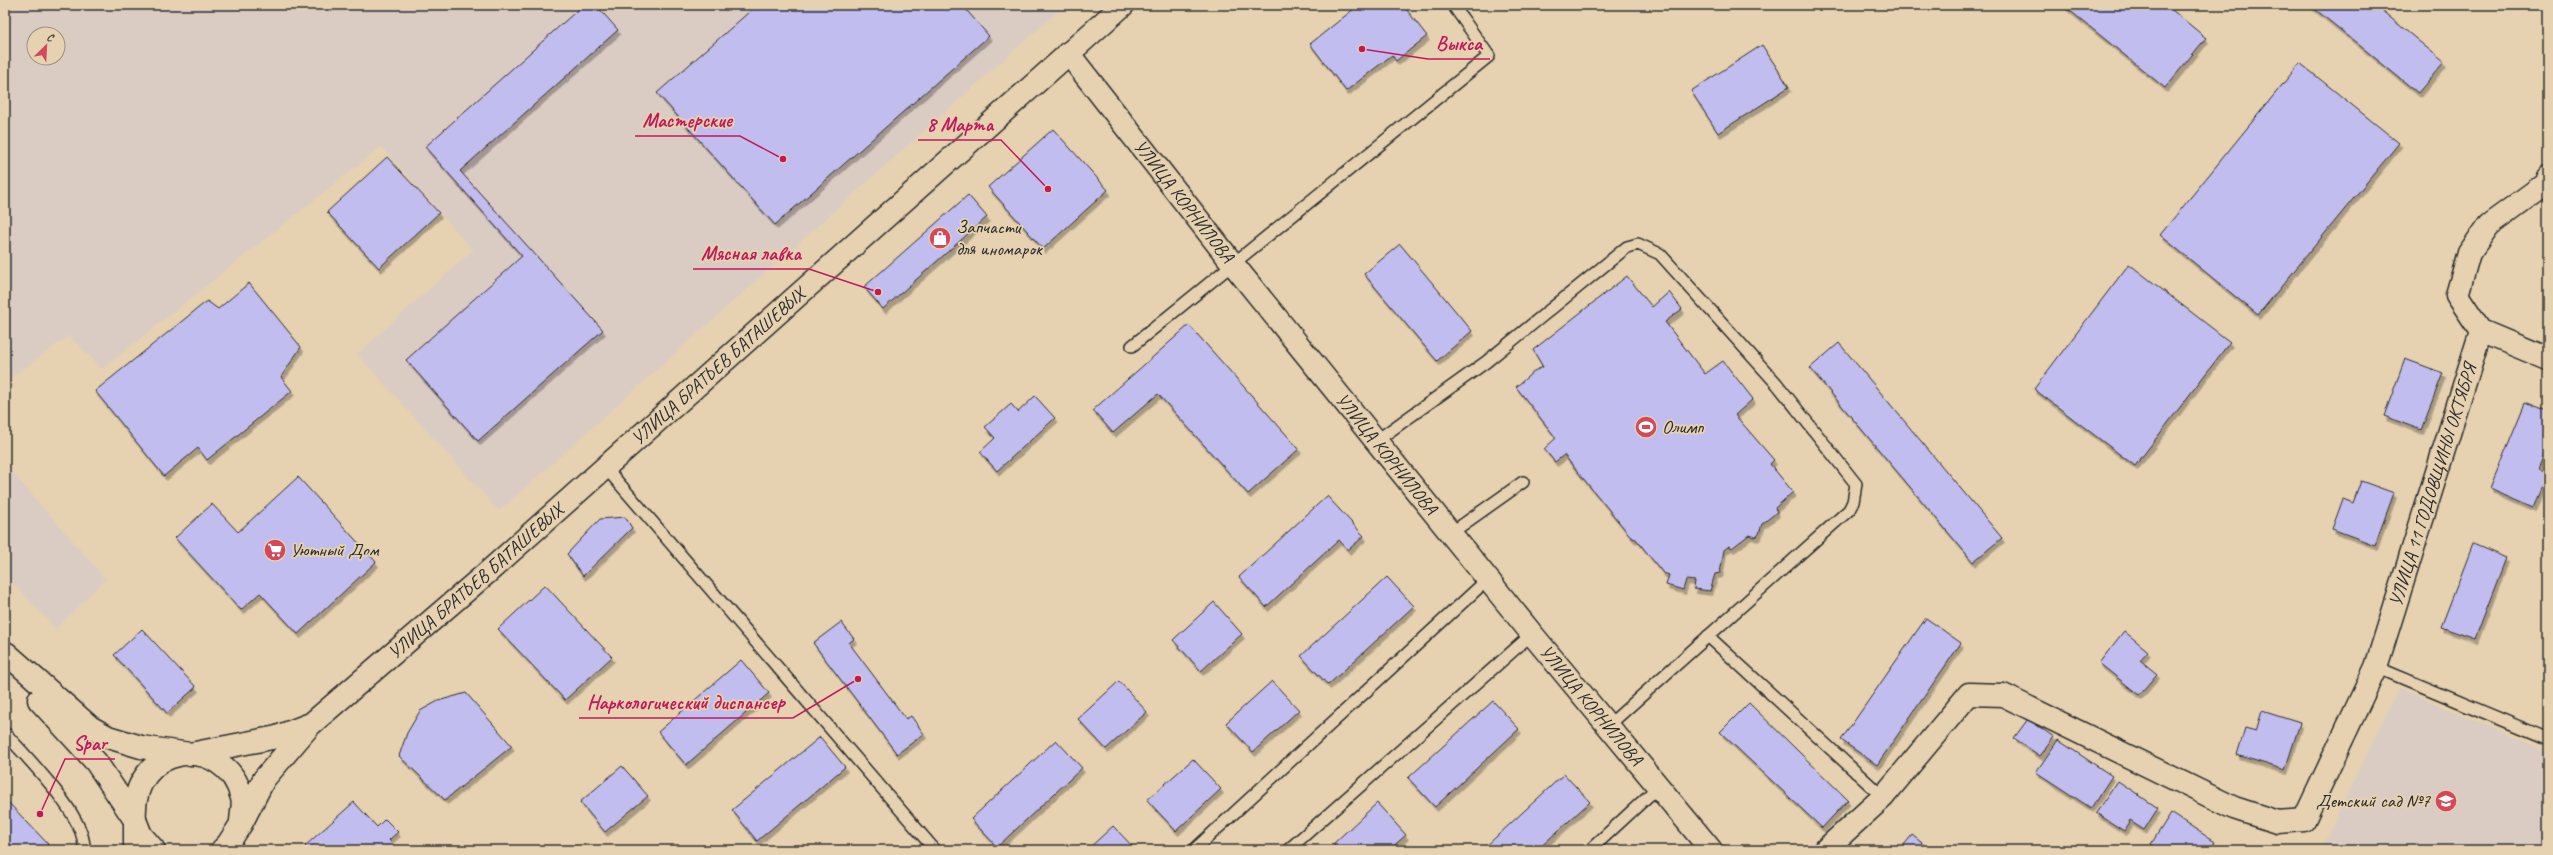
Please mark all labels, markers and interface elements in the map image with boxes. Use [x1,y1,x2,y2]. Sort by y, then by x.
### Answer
north arrow [26,26,66,66]
callout: Выкса [1428,27,1490,59]
text: С [45,29,57,45]
text: Выкса [1436,31,1484,56]
callout: Мастерские [635,104,740,136]
text: Мастерские [642,108,734,133]
callout: 8 Марта [918,108,1001,140]
text: 8 Марта [927,112,995,137]
street label: УЛИЦА КОРНИЛОВА [1128,135,1240,269]
place label: Запчасти для иномарок [956,215,1043,261]
shop icon: Запчасти для иномарок [927,225,953,251]
callout: Мясная лавка [693,237,809,269]
text: Мясная лавка [701,241,802,266]
street label: УЛИЦА БРАТЬЕВ БАТАШЕВЫХ [626,281,812,450]
street label: УЛИЦА 11 ГОДОВЩИНЫ ОКТЯБРЯ [2384,358,2483,609]
street label: УЛИЦА КОРНИЛОВА [1330,388,1444,521]
sports icon: Олимп [1633,414,1659,440]
place label: Олимп [1662,415,1704,439]
street label: УЛИЦА БРАТЬЕВ БАТАШЕВЫХ [383,496,571,665]
supermarket icon: Уютный Дом [262,537,288,563]
place label: Уютный Дом [290,538,380,562]
street label: УЛИЦА КОРНИЛОВА [1534,640,1649,772]
callout: Наркологический диспансер [579,686,793,718]
text: Наркологический диспансер [587,690,787,715]
callout: Spar [65,727,115,759]
text: Spar [73,731,110,756]
school or university icon: Детский сад №7 [2433,788,2459,814]
place label: Детский сад №7 [2316,789,2431,813]

